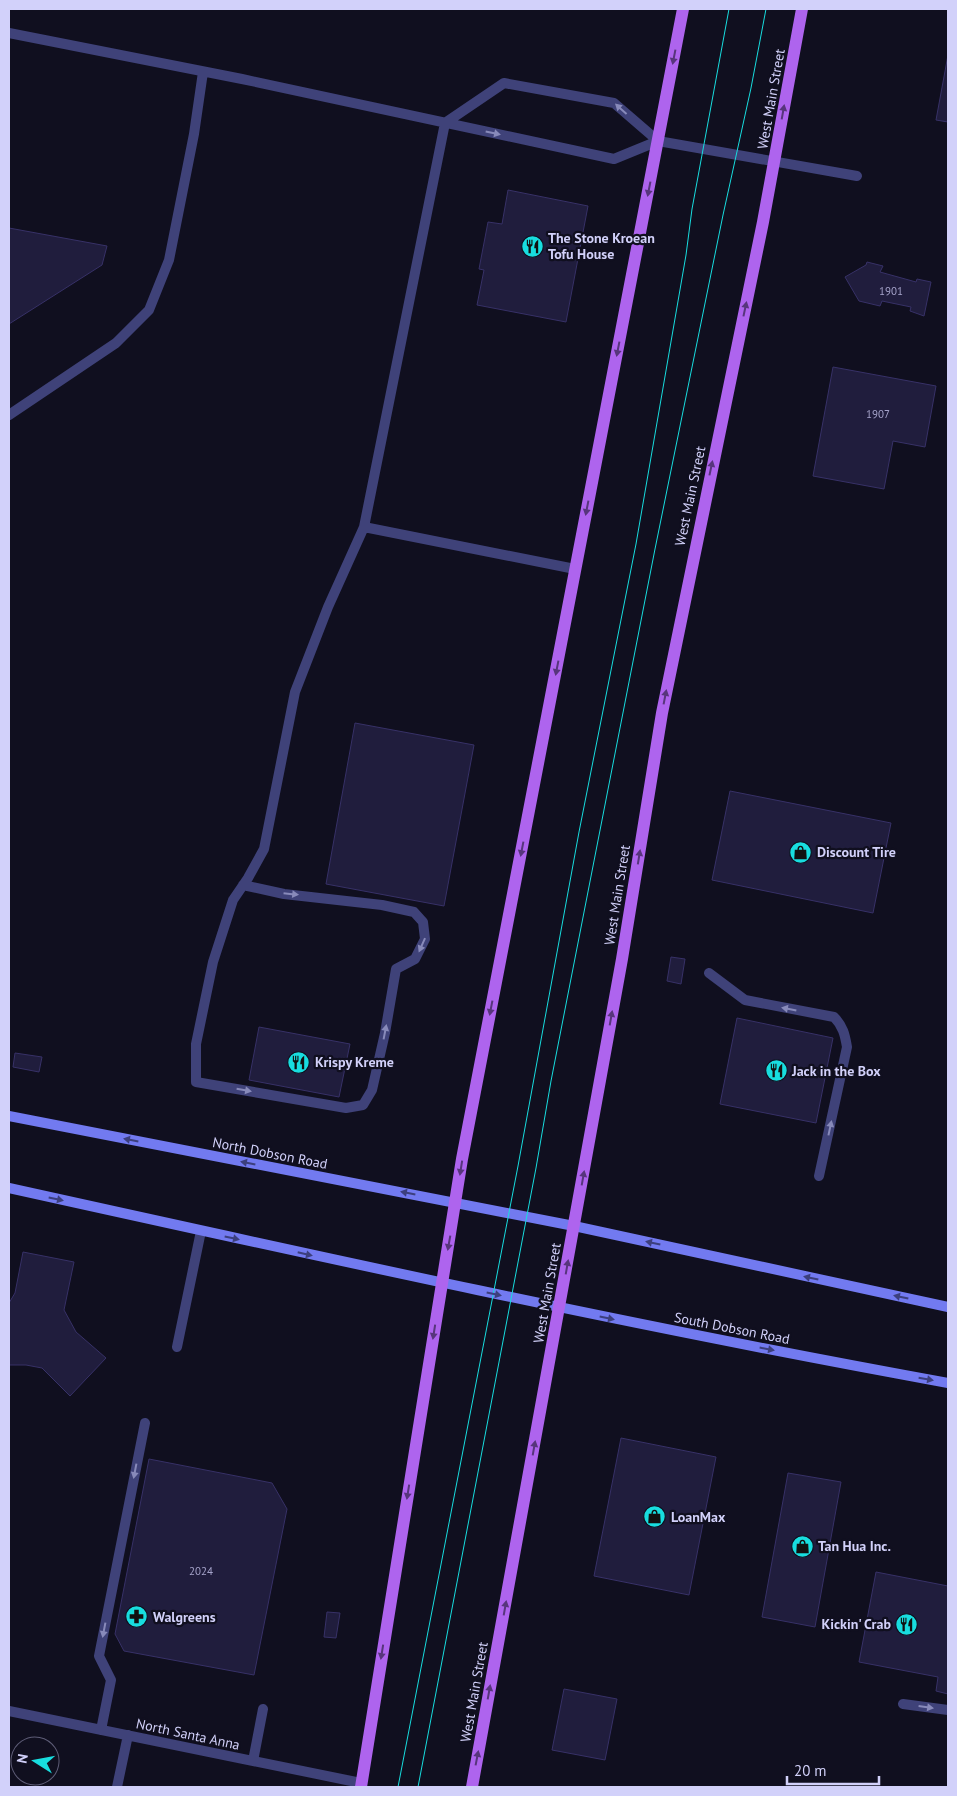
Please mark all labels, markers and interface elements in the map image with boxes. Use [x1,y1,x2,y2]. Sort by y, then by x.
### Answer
street label: West Main Street [753,47,789,151]
one-way arrow [669,49,677,65]
one-way arrow [616,103,628,115]
one-way arrow [780,104,788,120]
one-way arrow [485,129,501,137]
one-way arrow [644,182,652,198]
place label: The Stone Kroean Tofu House [548,229,655,263]
restaurant icon: The Stone Kroean Tofu House [520,234,544,258]
house number: 1901 [879,284,903,298]
one-way arrow [741,301,749,317]
one-way arrow [614,341,622,356]
house number: 1907 [866,407,890,421]
street label: West Main Street [671,444,709,547]
one-way arrow [708,460,716,476]
one-way arrow [583,501,591,517]
one-way arrow [552,660,560,676]
one-way arrow [661,689,669,705]
shop icon: Discount Tire [789,840,813,864]
one-way arrow [518,841,526,857]
street label: West Main Street [600,843,634,946]
place label: Discount Tire [817,843,896,861]
one-way arrow [635,849,643,865]
one-way arrow [283,890,299,898]
one-way arrow [417,938,425,952]
one-way arrow [487,1001,495,1017]
one-way arrow [781,1004,797,1012]
one-way arrow [608,1009,616,1025]
one-way arrow [381,1025,389,1040]
restaurant icon: Krispy Kreme [287,1050,311,1074]
place label: Krispy Kreme [315,1053,394,1071]
restaurant icon: Jack in the Box [764,1059,788,1083]
place label: Jack in the Box [791,1062,881,1080]
one-way arrow [236,1087,252,1095]
one-way arrow [826,1120,834,1136]
street label: North Dobson Road [211,1133,329,1173]
one-way arrow [122,1136,138,1144]
one-way arrow [240,1159,256,1167]
one-way arrow [457,1160,465,1176]
one-way arrow [579,1169,587,1185]
one-way arrow [399,1188,415,1196]
one-way arrow [49,1195,64,1203]
one-way arrow [224,1234,240,1242]
one-way arrow [444,1235,452,1251]
one-way arrow [645,1239,660,1247]
street label: West Main Street [529,1241,565,1345]
one-way arrow [298,1250,313,1258]
one-way arrow [563,1258,571,1274]
one-way arrow [804,1274,819,1282]
one-way arrow [486,1291,502,1299]
one-way arrow [893,1293,909,1301]
street label: South Dobson Road [673,1308,791,1348]
one-way arrow [600,1314,615,1322]
one-way arrow [430,1324,438,1340]
one-way arrow [759,1345,775,1353]
one-way arrow [919,1376,935,1384]
one-way arrow [530,1439,538,1455]
one-way arrow [131,1463,139,1479]
one-way arrow [404,1484,412,1500]
shop icon: LoanMax [643,1505,667,1529]
place label: LoanMax [671,1508,726,1526]
shop icon: Tan Hua Inc. [790,1534,814,1558]
place label: Tan Hua Inc. [818,1537,891,1555]
house number: 2024 [189,1564,213,1578]
one-way arrow [501,1599,509,1615]
pharmacy icon: Walgreens [125,1605,149,1629]
place label: Walgreens [153,1608,216,1626]
restaurant icon: Kickin' Crab [895,1612,919,1636]
place label: Kickin' Crab [822,1615,891,1633]
one-way arrow [100,1623,108,1639]
street label: West Main Street [456,1640,492,1744]
one-way arrow [378,1645,386,1661]
one-way arrow [486,1684,494,1700]
one-way arrow [918,1703,934,1711]
street label: North Santa Anna [134,1714,242,1754]
north arrow [10,1736,60,1786]
one-way arrow [473,1751,481,1766]
text: N [13,1752,32,1765]
scale bar [787,1754,880,1786]
text: 20 m [794,1761,827,1780]

